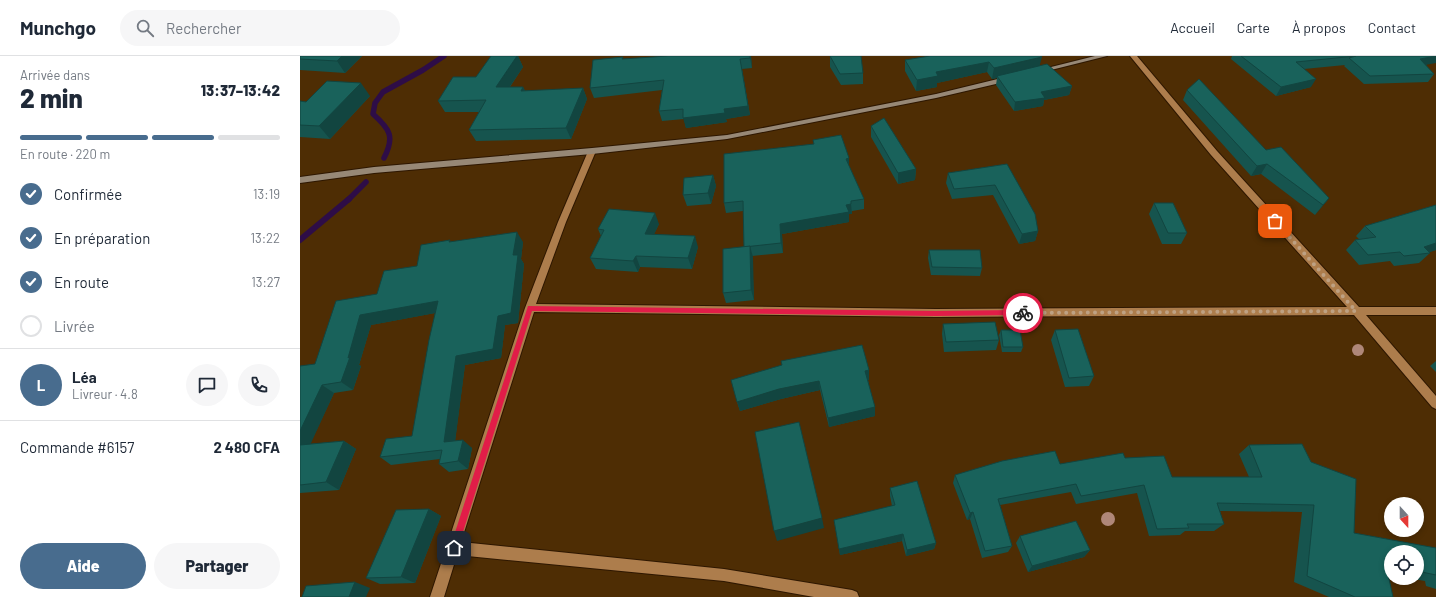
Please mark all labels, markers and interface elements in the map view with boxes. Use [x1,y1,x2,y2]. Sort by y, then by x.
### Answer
search box [120,10,400,46]
text: Munchgo [20,16,96,39]
icon: search [134,17,156,39]
text: Rechercher [166,19,242,37]
text: Accueil [1170,19,1215,36]
text: Carte [1237,19,1270,36]
text: À propos [1292,19,1346,36]
text: Contact [1368,19,1416,36]
text: Arrivée dans [20,67,90,83]
text: 13:37–13:42 [201,81,280,99]
text: 2 min [20,82,83,113]
text: En route · 220 m [20,146,110,162]
icon: check [20,183,42,205]
text: Confirmée [54,185,122,203]
text: 13:19 [253,186,280,202]
pin [1258,204,1292,238]
icon: bag [1264,210,1286,232]
icon: check [20,227,42,249]
text: En préparation [54,229,150,247]
text: 13:22 [250,230,280,246]
icon: check [20,271,42,293]
text: En route [54,273,109,291]
text: 13:27 [251,274,280,290]
courier [1003,293,1043,333]
icon: bike [1012,302,1034,324]
text: Livrée [54,317,95,335]
button: chat [186,364,228,406]
button: phone [238,364,280,406]
text: Léa [72,368,97,386]
text: L [37,376,45,394]
text: Livreur · 4.8 [72,386,138,402]
text: Commande #6157 [20,438,134,456]
text: 2 480 CFA [213,438,280,456]
north arrow [1384,497,1424,537]
map controls [1384,497,1424,585]
pin [437,531,471,565]
icon: home [443,537,465,559]
button: Aide [20,543,146,589]
button: Partager [154,543,280,589]
button: locate [1384,545,1424,585]

